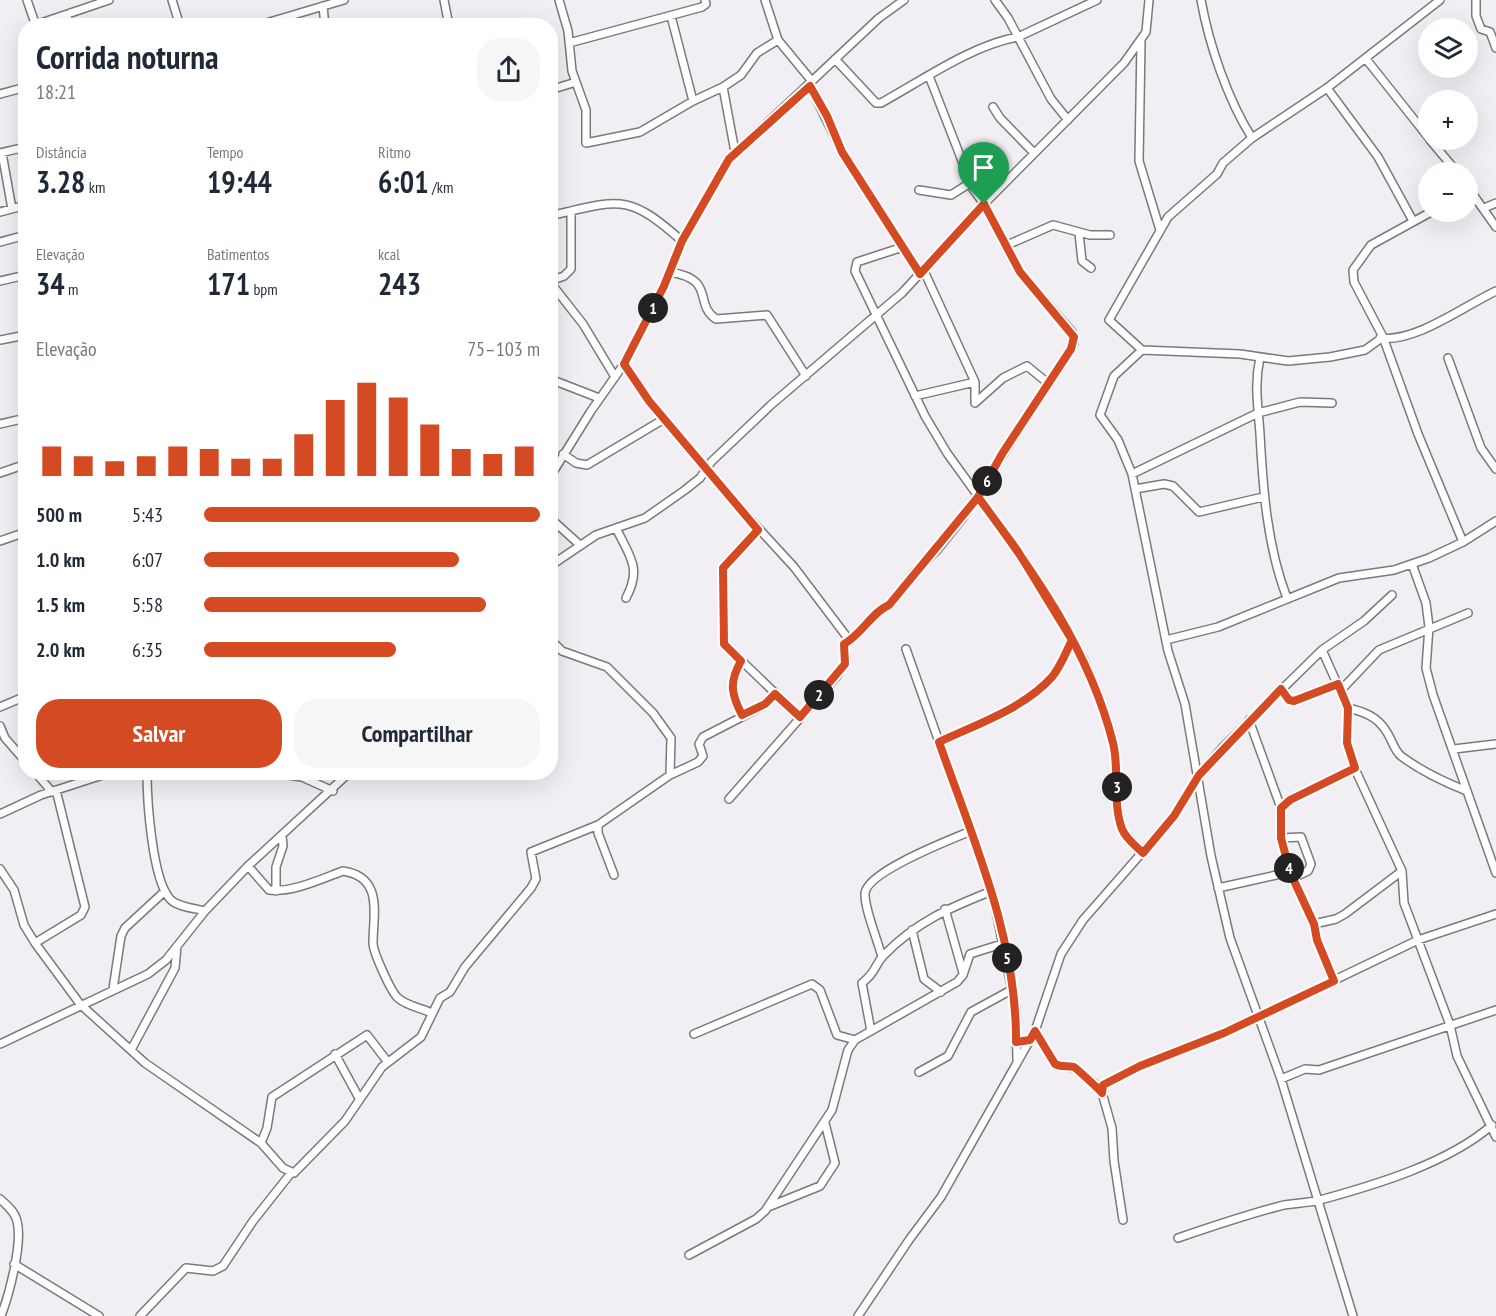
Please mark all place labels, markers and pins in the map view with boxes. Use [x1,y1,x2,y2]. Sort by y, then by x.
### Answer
pin [958,142,1009,204]
pin: 1 [638,293,668,323]
pin: 6 [972,466,1002,496]
pin: 2 [804,680,834,710]
pin: 3 [1102,772,1132,802]
pin: 4 [1274,853,1304,883]
pin: 5 [992,943,1022,973]

